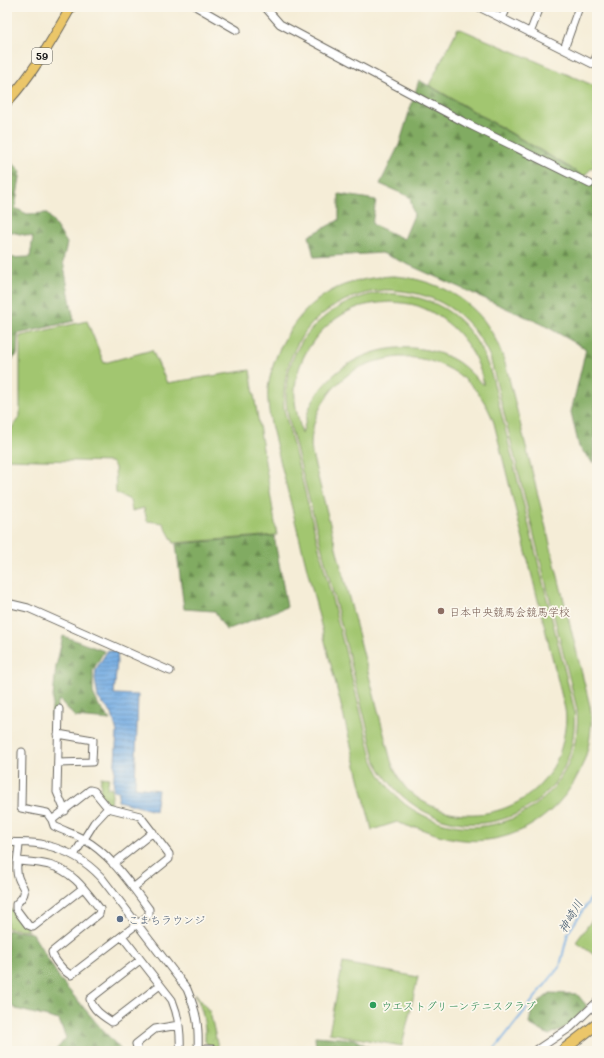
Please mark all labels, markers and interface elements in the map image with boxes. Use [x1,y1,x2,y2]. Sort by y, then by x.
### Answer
road number: 59 [32,48,52,64]
place label: 日本中央競馬会競馬学校 [449,604,570,619]
marker: 日本中央競馬会競馬学校 [436,606,446,616]
water label: 神崎川 [554,896,586,936]
place label: こまちラウンジ [128,912,205,927]
marker: こまちラウンジ [115,914,125,924]
place label: ウエストグリーンテニスクラブ [381,998,536,1013]
marker: ウエストグリーンテニスクラブ [368,1000,378,1010]

